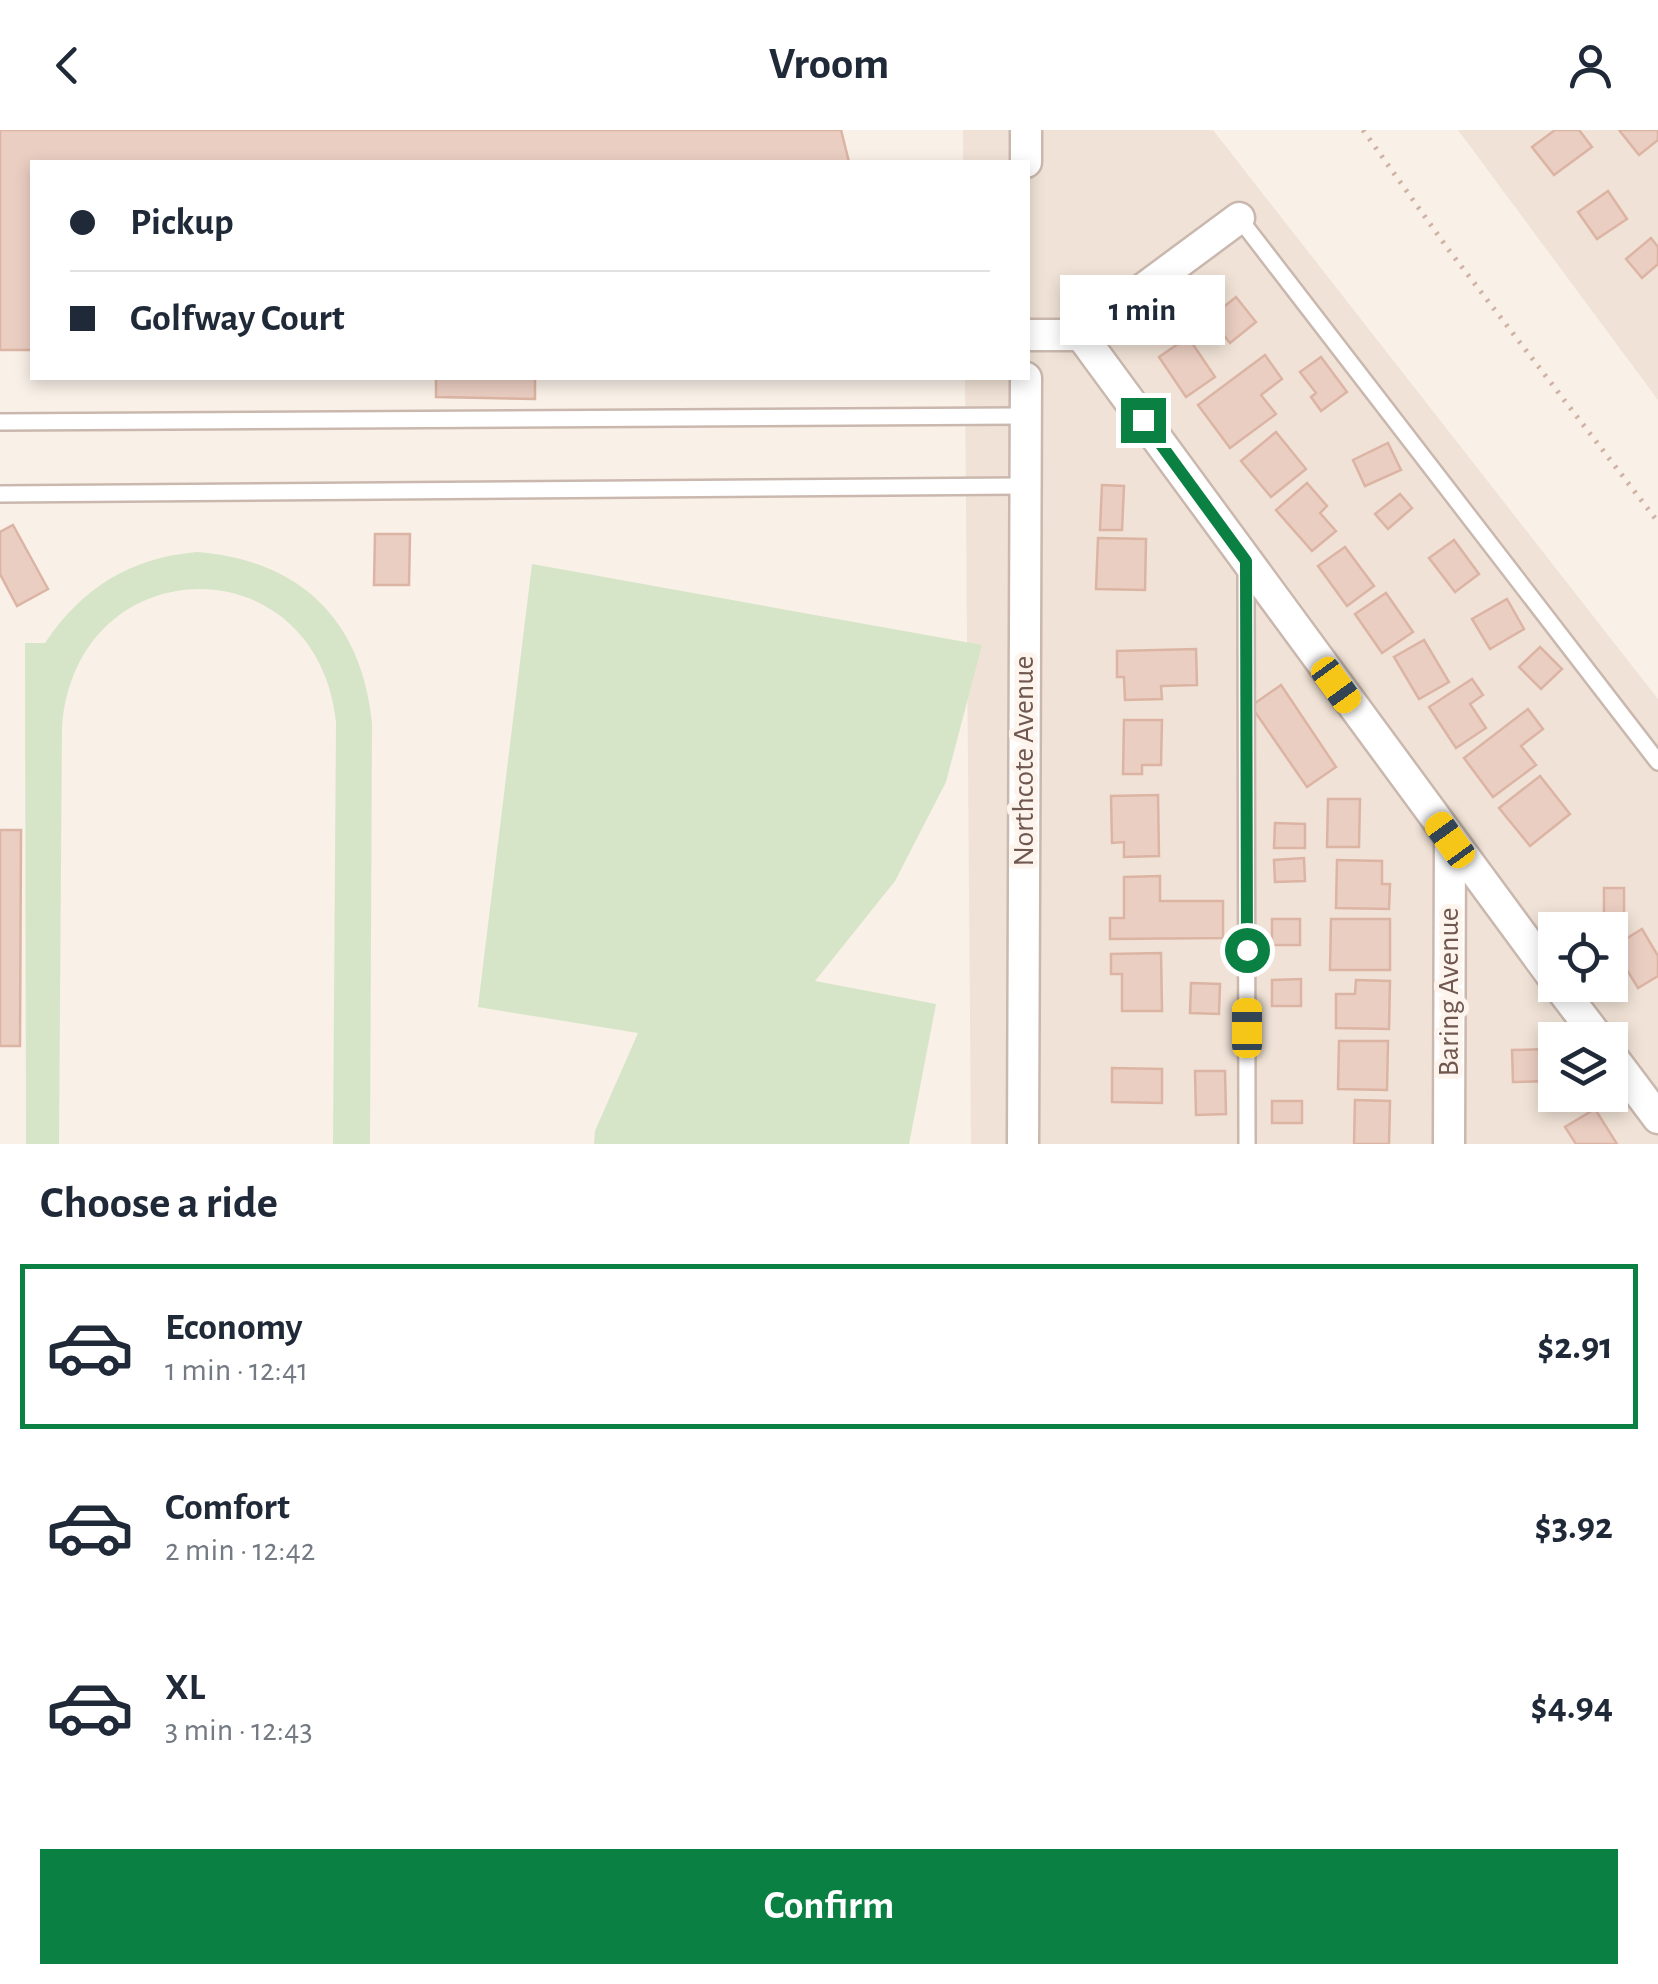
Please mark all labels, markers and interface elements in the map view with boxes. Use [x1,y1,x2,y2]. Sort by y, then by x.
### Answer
icon: back [40,38,95,93]
icon: person [1563,38,1618,93]
text: Vroom [769,42,889,87]
text: Pickup [130,204,234,242]
callout: 1 min [1060,275,1226,345]
text: 1 min [1109,294,1176,326]
text: Golfway Court [130,300,345,338]
route end [1121,398,1166,443]
car [1306,652,1366,718]
street label: Northcote Avenue [1009,656,1039,866]
car [1420,807,1480,873]
street label: Baring Avenue [1434,907,1464,1077]
map controls [1538,912,1628,1112]
button: locate [1538,912,1628,1002]
route start [1225,928,1270,973]
car [1232,998,1262,1058]
button: layers [1538,1022,1628,1112]
text: Choose a ride [40,1181,278,1226]
icon: car [45,1302,135,1392]
text: Economy [165,1309,303,1347]
text: $2.91 [1537,1328,1613,1366]
text: 1 min · 12:41 [165,1354,308,1386]
icon: car [45,1482,135,1572]
text: Comfort [165,1489,290,1527]
text: $3.92 [1535,1508,1613,1546]
text: 2 min · 12:42 [165,1534,315,1566]
icon: car [45,1662,135,1752]
text: XL [165,1669,205,1707]
text: $4.94 [1531,1688,1613,1726]
text: 3 min · 12:43 [165,1714,313,1746]
button: Confirm [40,1849,1618,1964]

